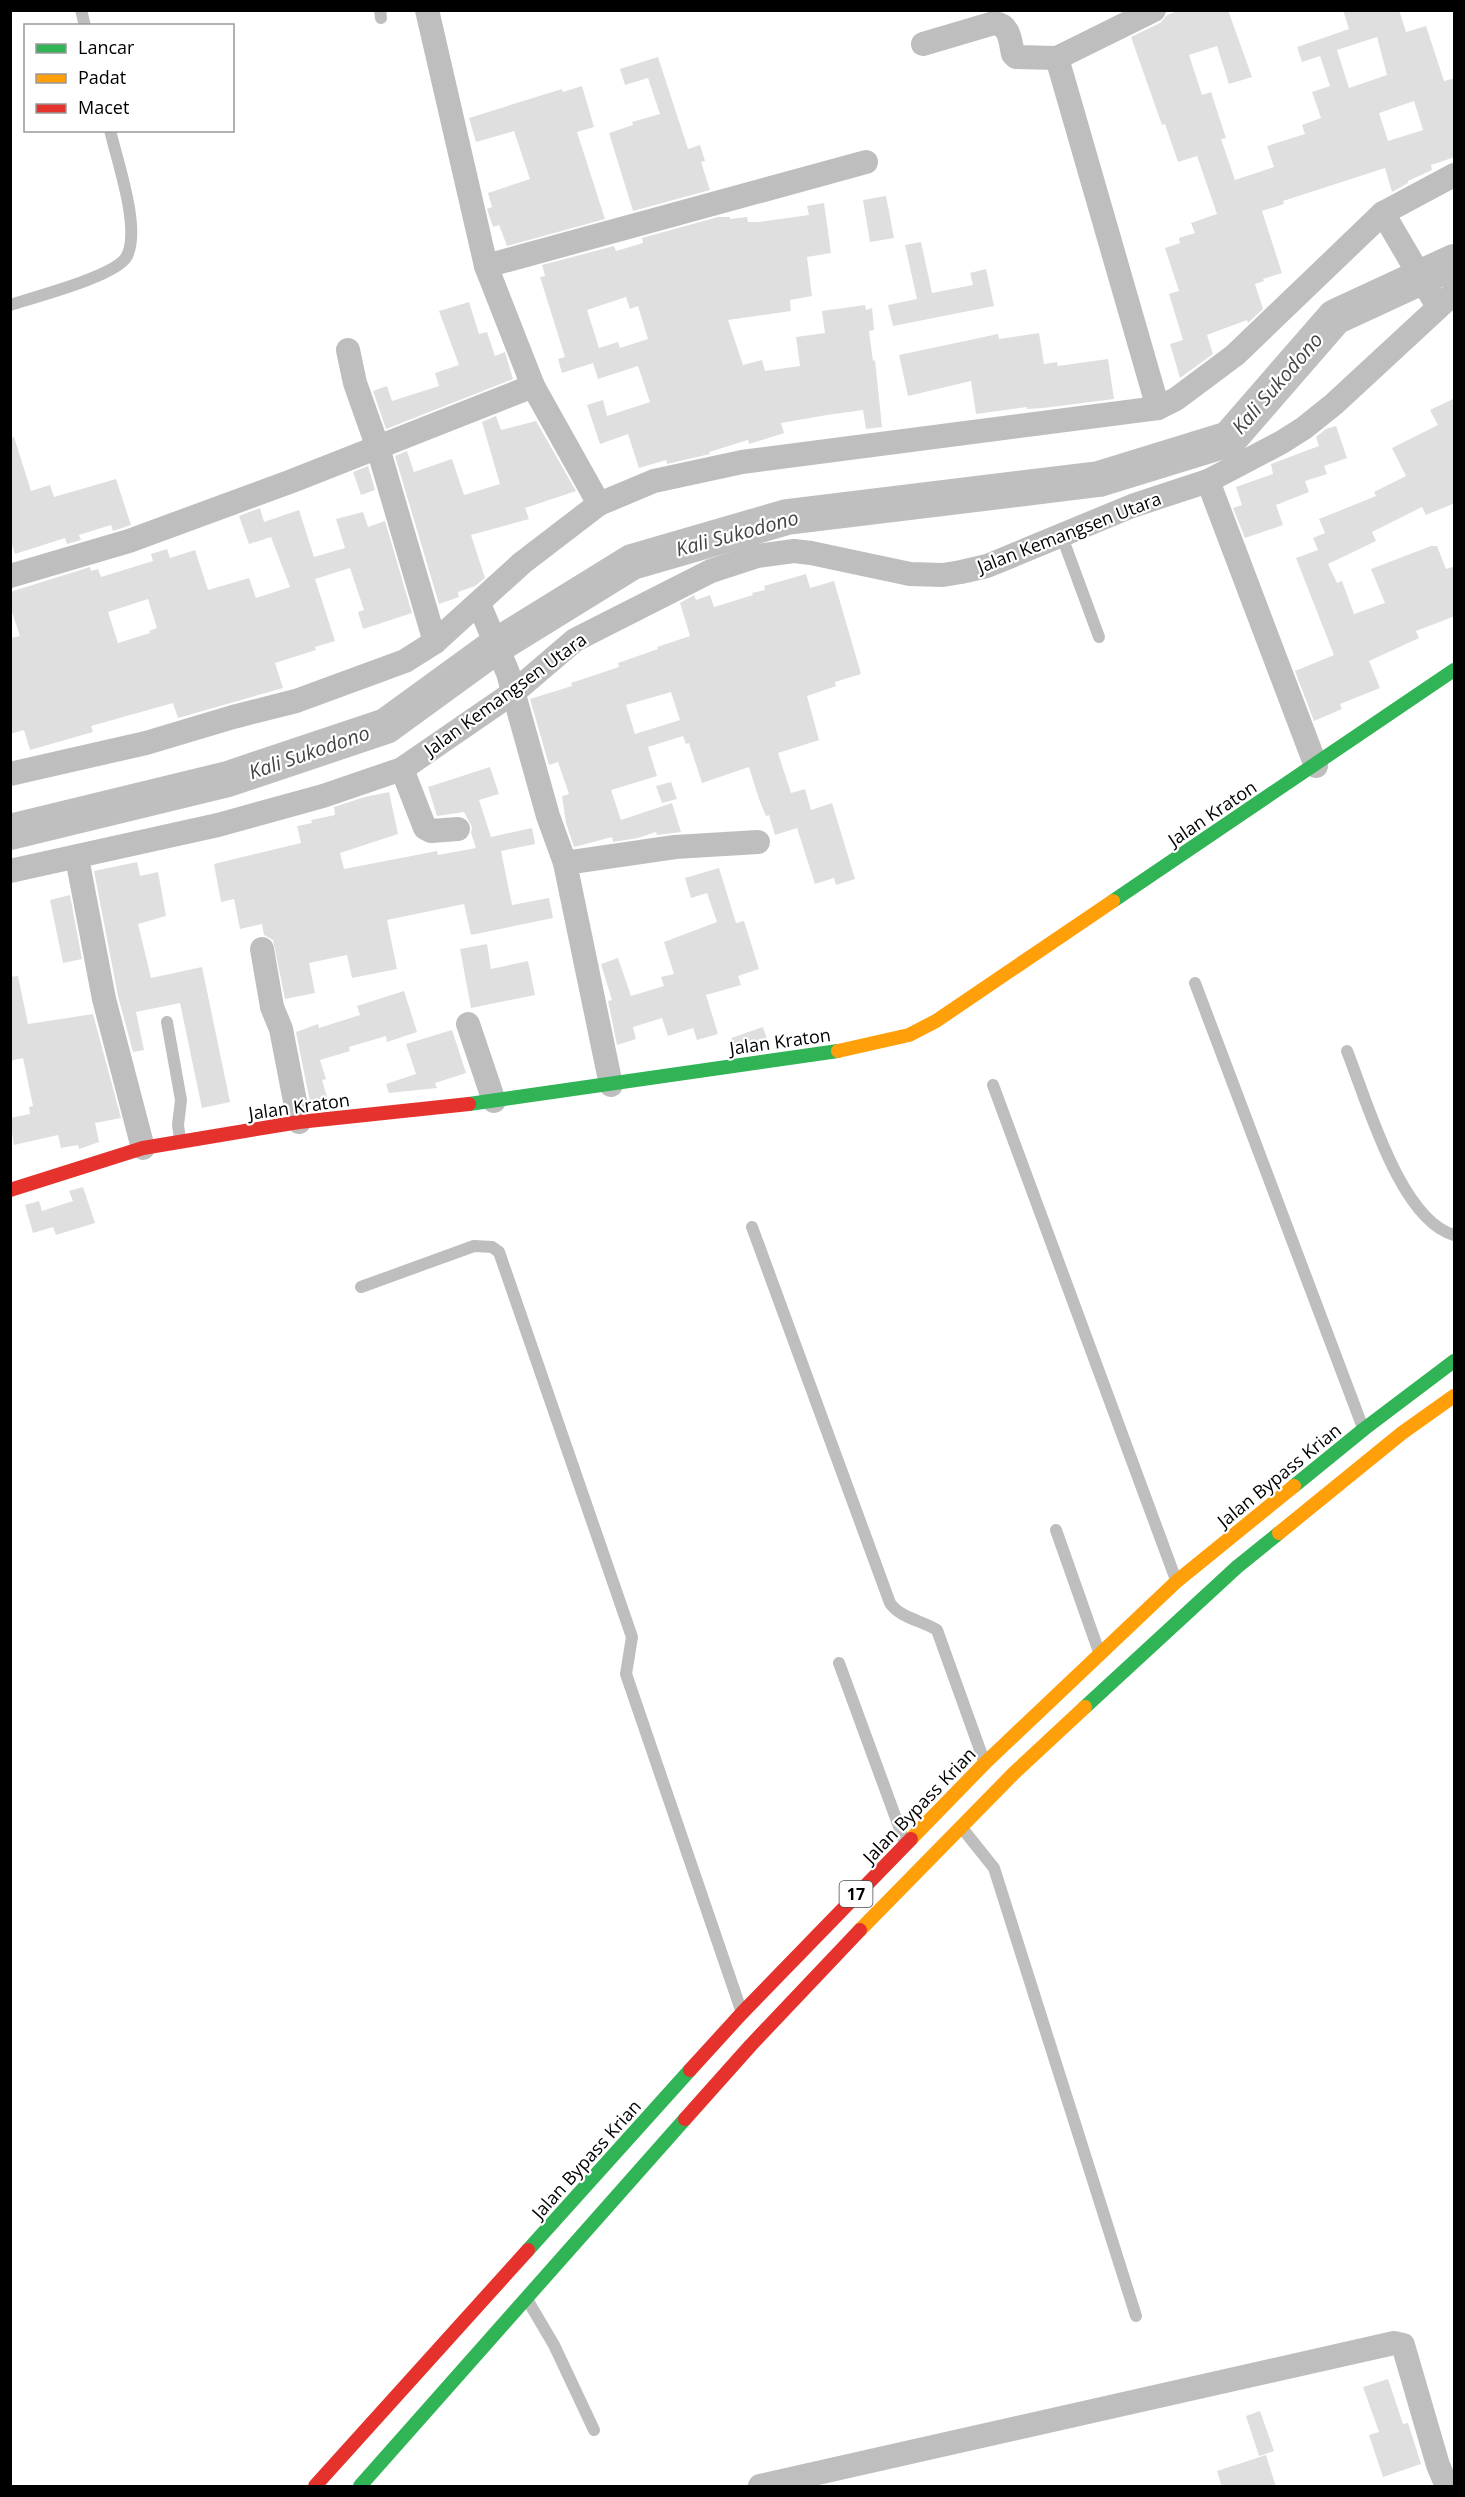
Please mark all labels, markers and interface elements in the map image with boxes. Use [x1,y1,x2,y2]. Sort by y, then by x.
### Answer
legend [24,24,234,132]
text: Lancar [78,35,135,59]
text: Padat [78,65,126,89]
text: Macet [78,95,129,119]
water label: Kali Sukodono [1225,327,1329,439]
street label: Jalan Kemangsen Utara [972,486,1164,579]
water label: Kali Sukodono [673,504,801,562]
street label: Jalan Kemangsen Utara [417,627,591,762]
water label: Kali Sukodono [245,719,373,785]
street label: Jalan Kraton [1161,775,1261,853]
street label: Jalan Kraton [726,1022,832,1060]
street label: Jalan Kraton [245,1087,351,1125]
street label: Jalan Bypass Krian [1211,1418,1346,1534]
street label: Jalan Bypass Krian [856,1742,981,1870]
road number: 17 [840,1881,872,1907]
street label: Jalan Bypass Krian [525,2094,646,2225]

